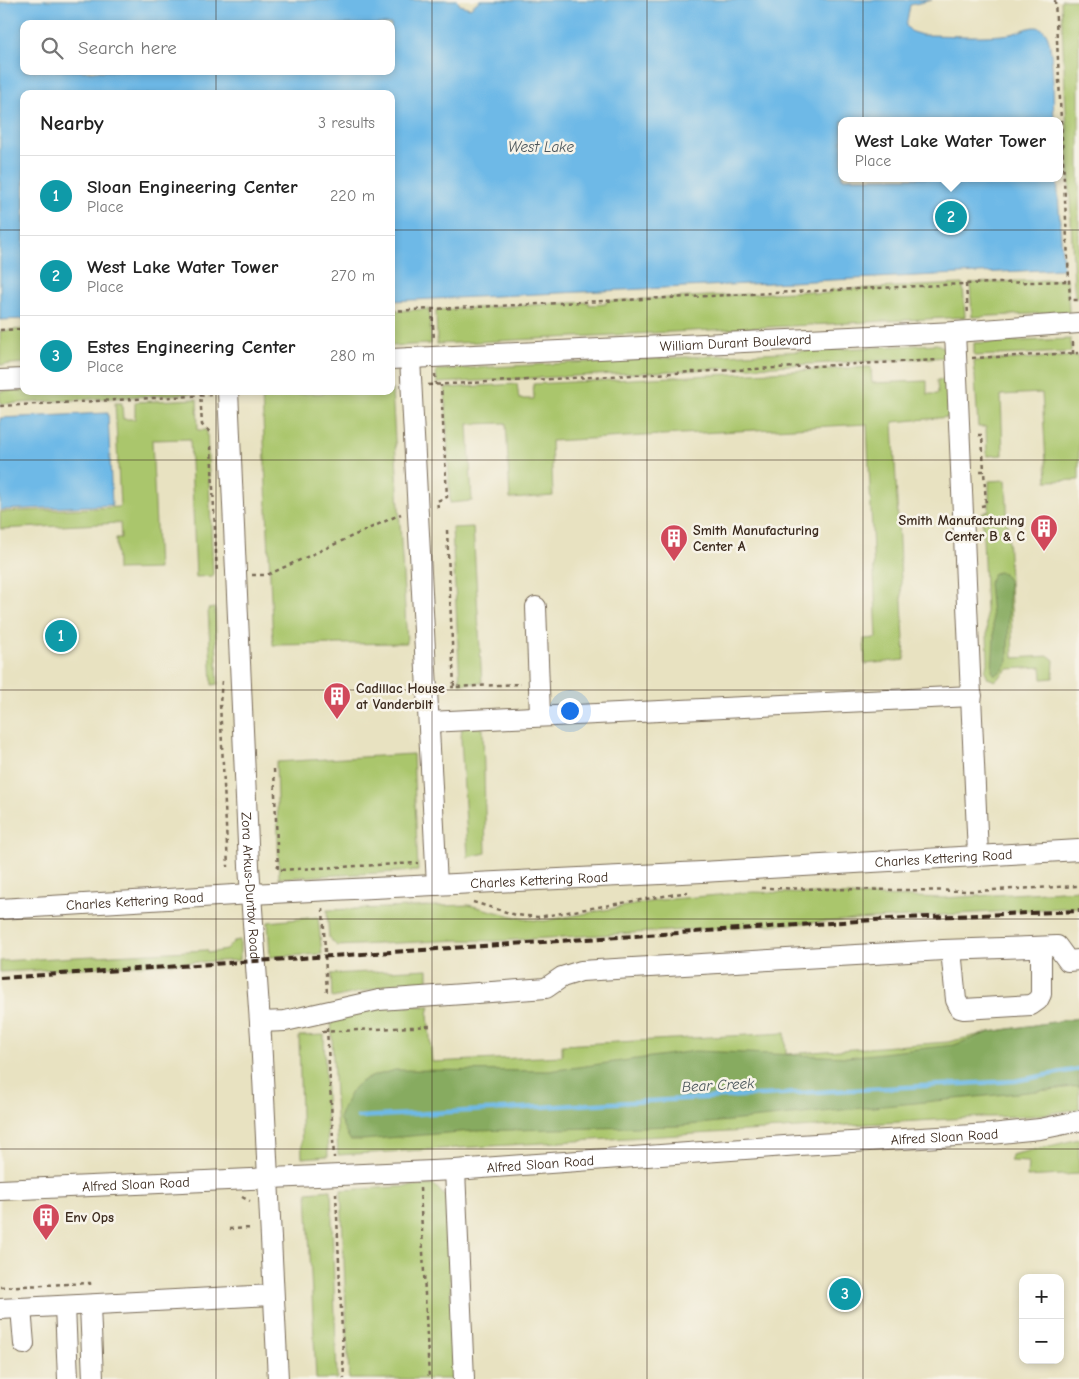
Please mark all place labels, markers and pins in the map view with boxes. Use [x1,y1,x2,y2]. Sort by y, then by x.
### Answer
pin: 2 [935,198,967,236]
place label: Smith Manufacturing Center B & C [899,512,1026,545]
building icon: Smith Manufacturing Center B & C [1029,513,1059,552]
place label: Smith Manufacturing Center A [693,522,819,555]
building icon: Smith Manufacturing Center A [659,523,689,562]
pin: 1 [45,617,77,655]
place label: Cadillac House at Vanderbilt [356,680,445,713]
building icon: Cadillac House at Vanderbilt [322,681,352,720]
building icon: Env Ops [31,1202,61,1241]
place label: Env Ops [65,1209,114,1226]
pin: 3 [829,1275,861,1313]

